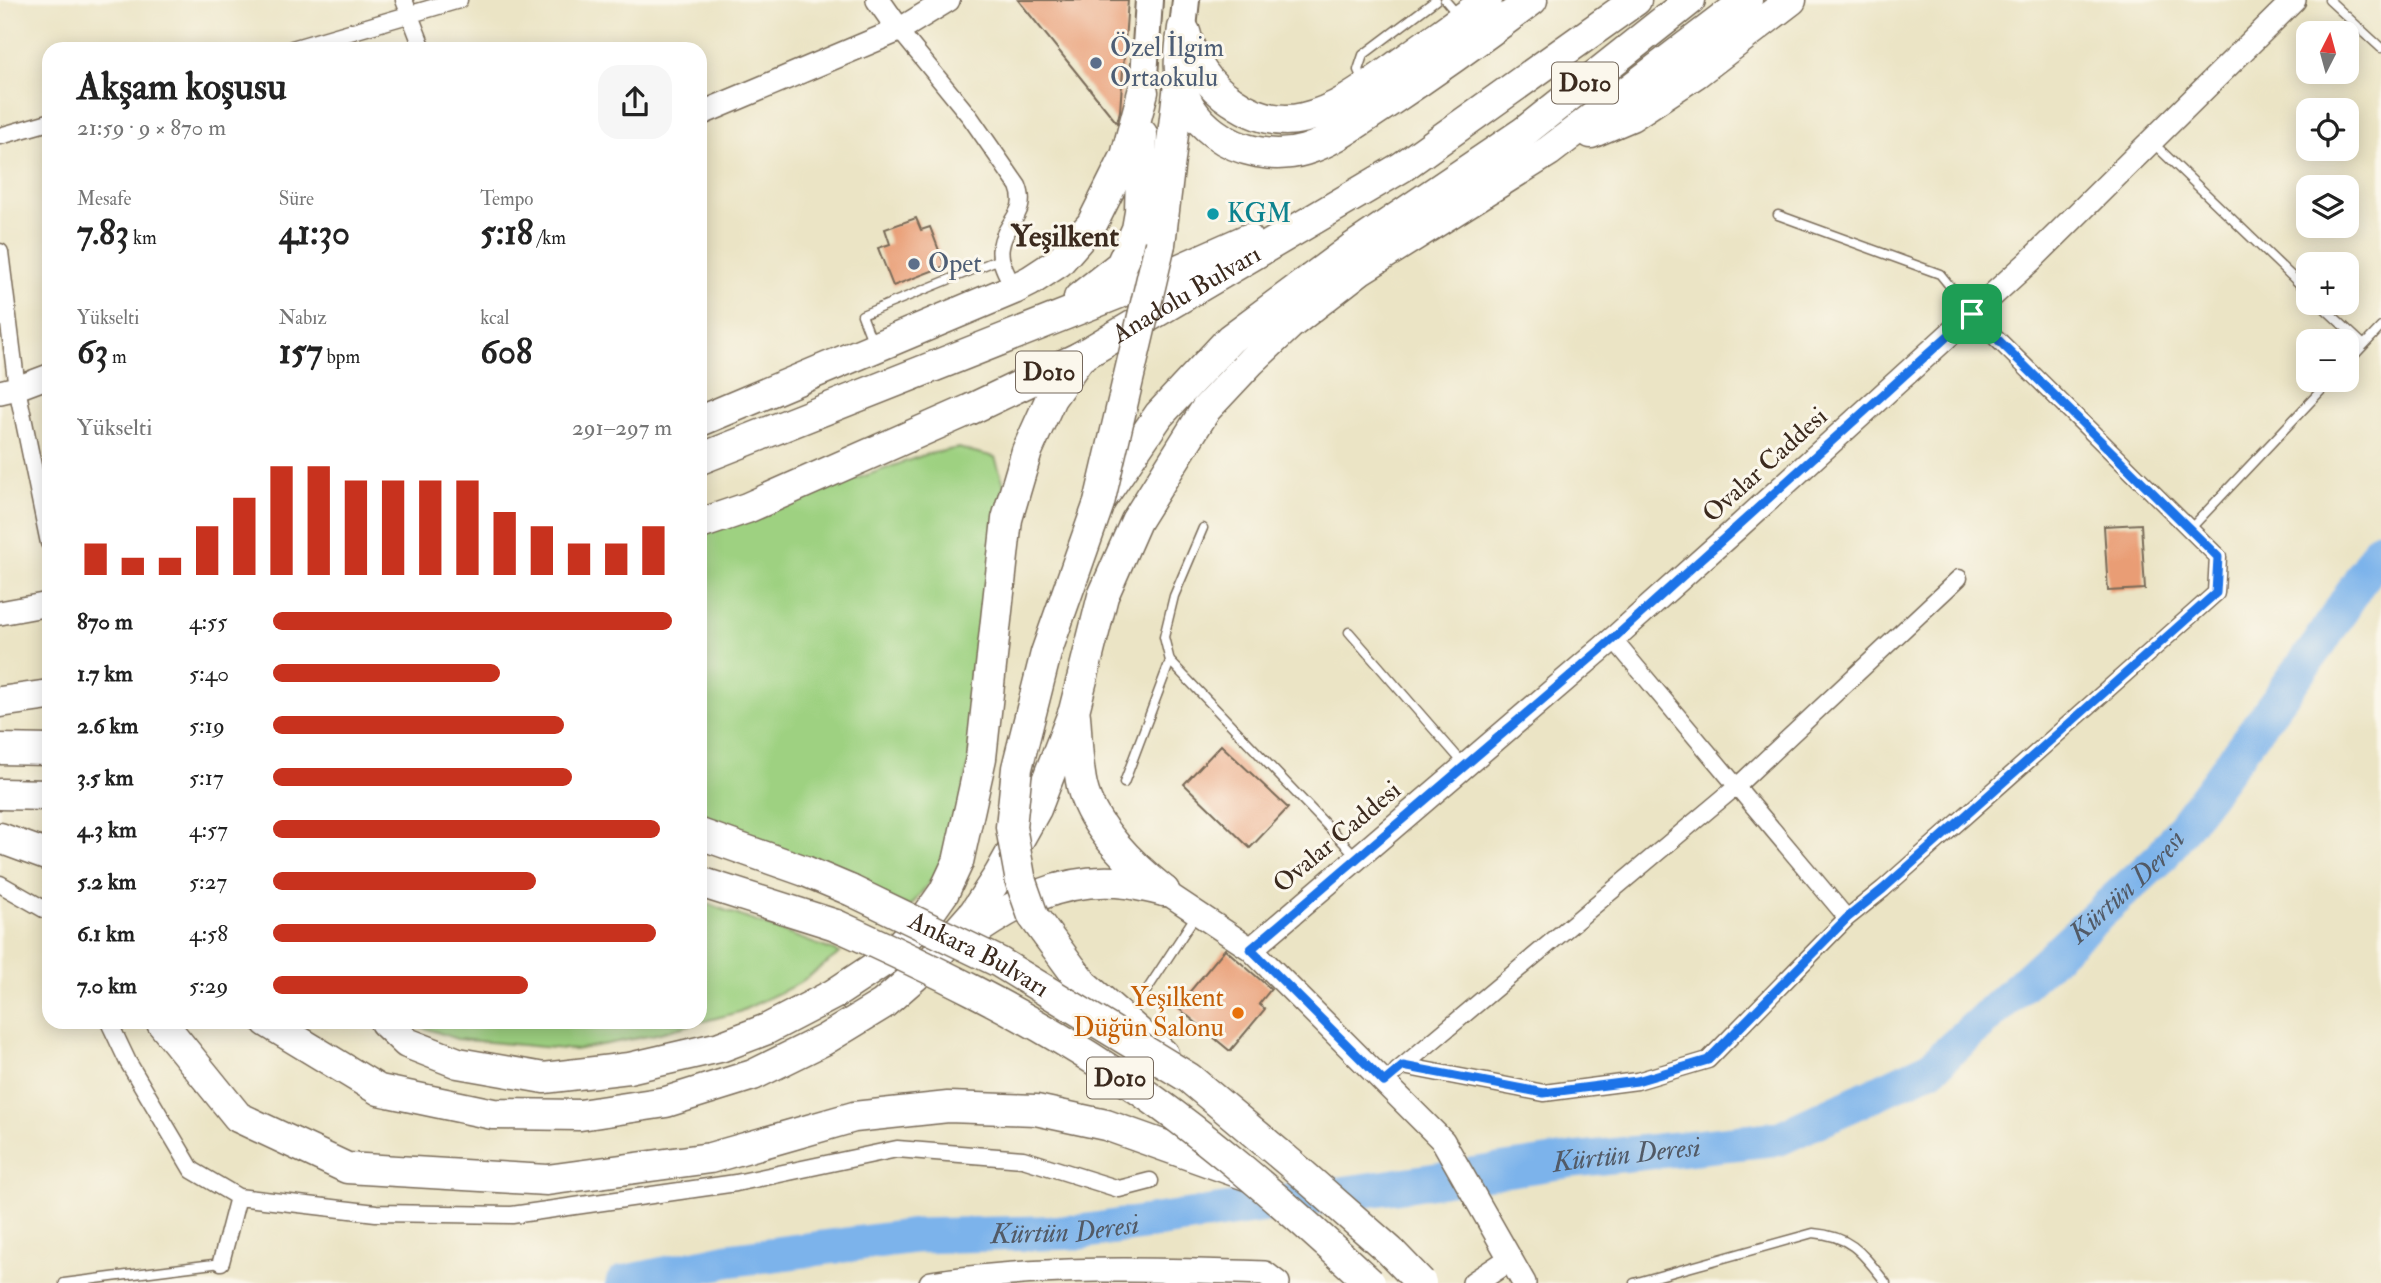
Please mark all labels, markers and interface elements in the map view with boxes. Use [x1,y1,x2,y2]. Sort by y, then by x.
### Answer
north arrow [2296,21,2359,84]
map controls [2296,21,2359,392]
place label: Özel İlgim Ortaokulu [1110,30,1224,94]
marker: Özel İlgim Ortaokulu [1088,55,1104,71]
road number: D010 [1552,62,1618,104]
text: Akşam koşusu [77,63,287,111]
button: share [598,65,672,139]
button: locate [2296,98,2359,161]
text: 21:59 · 9 × 870 m [77,113,226,142]
button: layers [2296,175,2359,238]
text: Mesafe [77,187,131,211]
text: Süre [279,187,314,211]
text: Tempo [480,187,533,211]
place label: KGM [1227,198,1291,230]
marker: KGM [1205,206,1221,222]
text: 7.83 [77,211,129,255]
text: 41:30 [279,211,350,255]
text: 5:18 [480,211,533,255]
district label: Yeşilkent [1010,218,1119,255]
text: km [129,226,157,250]
text: /km [533,226,566,250]
street label: Anadolu Bulvarı [1106,238,1267,351]
place label: Opet [928,248,982,281]
button: + [2296,252,2359,315]
marker: Opet [906,256,922,272]
pin [1942,284,2002,344]
icon: arrive [1953,295,1991,333]
text: Yükselti [77,306,139,330]
text: Nabız [279,306,327,330]
text: kcal [480,306,509,330]
button: − [2296,329,2359,392]
text: 63 [77,330,108,374]
text: 157 [279,330,323,374]
text: 608 [480,330,532,374]
text: m [108,345,127,369]
text: bpm [323,345,360,369]
road number: D010 [1016,352,1082,393]
street label: Ovalar Caddesi [1696,400,1834,530]
text: Yükselti [77,413,152,442]
text: 291–297 m [572,413,672,442]
text: 870 m [77,607,133,636]
text: 4:55 [189,607,227,636]
text: 1.7 km [77,659,133,688]
text: 5:40 [189,659,229,688]
text: 2.6 km [77,711,138,740]
text: 5:19 [189,711,225,740]
text: 3.5 km [77,763,134,792]
text: 5:17 [189,763,224,792]
street label: Ovalar Caddesi [1266,774,1408,900]
text: 4.3 km [77,815,137,844]
text: 4:57 [189,815,228,844]
water label: Kürtün Deresi [2060,823,2193,952]
text: 5.2 km [77,867,136,896]
text: 5:27 [189,867,227,896]
street label: Ankara Bulvarı [902,904,1055,1005]
text: 6.1 km [77,919,135,948]
text: 4:58 [189,919,228,948]
text: 7.0 km [77,971,137,1000]
text: 5:29 [189,971,228,1000]
place label: Yeşilkent Düğün Salonu [1073,982,1224,1044]
marker: Yeşilkent Düğün Salonu [1230,1005,1246,1021]
road number: D010 [1087,1058,1153,1098]
water label: Kürtün Deresi [1548,1129,1703,1181]
water label: Kürtün Deresi [988,1206,1142,1252]

